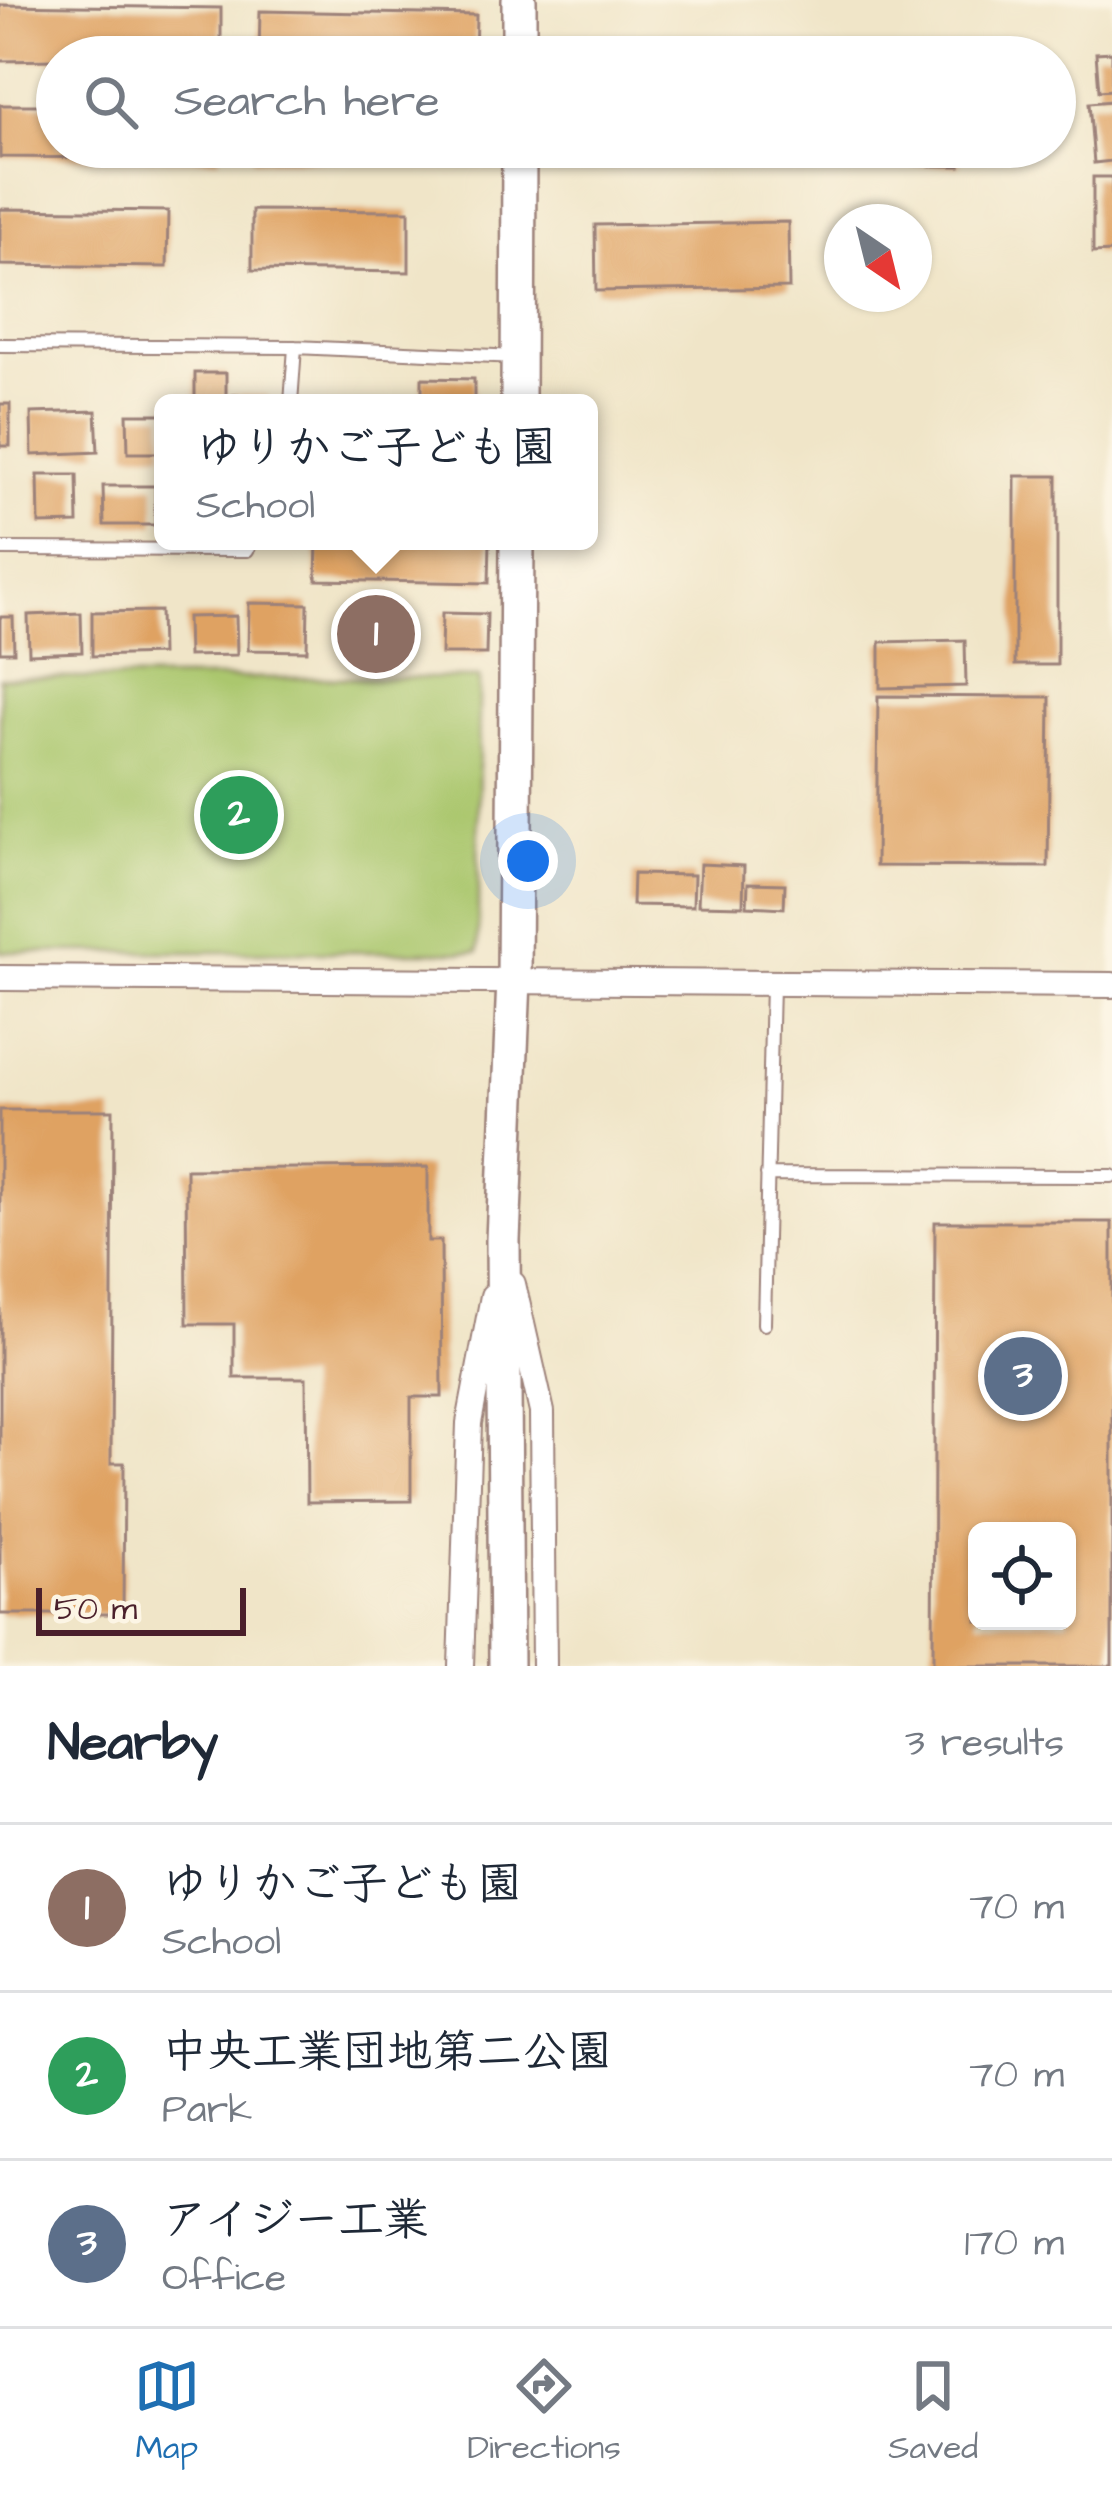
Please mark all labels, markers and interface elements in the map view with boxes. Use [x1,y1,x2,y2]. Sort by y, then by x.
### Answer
search box [36,36,1076,168]
icon: search [78,69,144,135]
text: Search here [174,71,440,133]
north arrow [824,204,932,312]
popup [154,394,598,550]
text: ゆりかご子ども園 [196,418,556,480]
text: School [196,480,315,534]
pin: 1 [337,589,415,679]
pin: 2 [200,770,278,860]
your location [498,831,558,891]
pin: 3 [984,1331,1062,1421]
map controls [968,1522,1076,1630]
button: locate [968,1522,1076,1630]
scale bar [36,1582,246,1635]
text: 50 m [54,1586,137,1632]
text: Nearby [48,1709,218,1780]
text: 3 results [905,1717,1064,1771]
text: ゆりかご子ども園 [162,1854,522,1916]
text: 1 [85,1881,90,1935]
text: 70 m [969,1881,1064,1935]
text: School [162,1916,281,1970]
text: 中央工業団地第二公園 [162,2022,612,2084]
text: 2 [76,2049,98,2103]
text: 70 m [969,2049,1064,2103]
text: Park [162,2084,252,2138]
text: アイジー工業 [162,2190,428,2252]
text: 3 [77,2217,97,2271]
text: 170 m [964,2217,1064,2271]
text: Office [162,2252,286,2306]
tab: Map [134,2353,200,2471]
tab: Directions [467,2353,621,2471]
tab: Saved [888,2353,978,2471]

